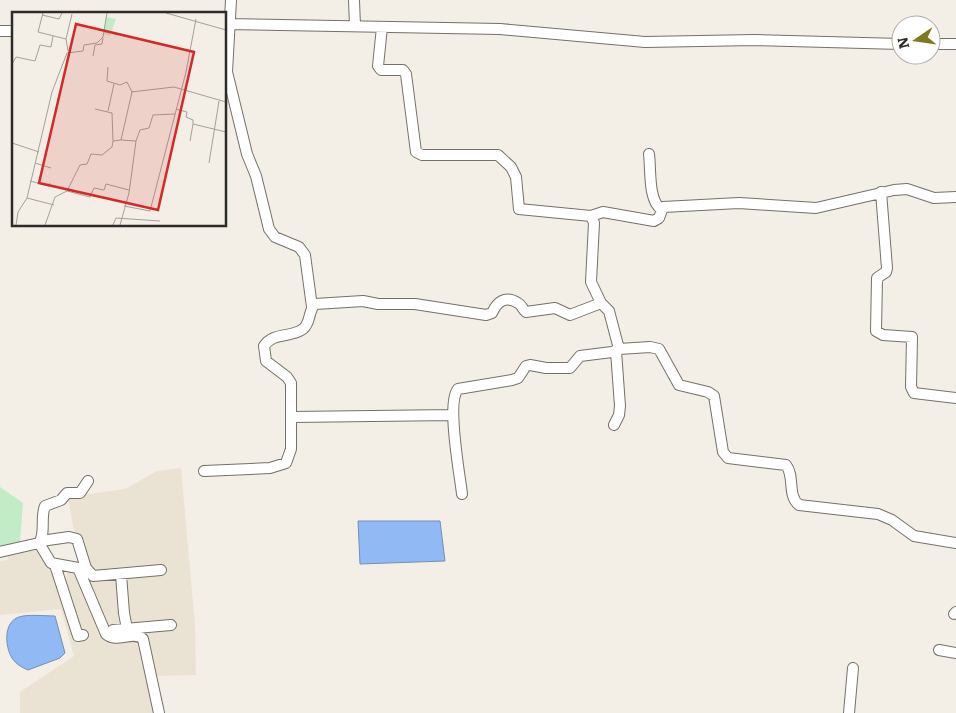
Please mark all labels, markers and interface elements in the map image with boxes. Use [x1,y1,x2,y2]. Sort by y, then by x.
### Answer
inset map [12,12,226,226]
north arrow [891,15,941,65]
text: N [891,35,913,51]

